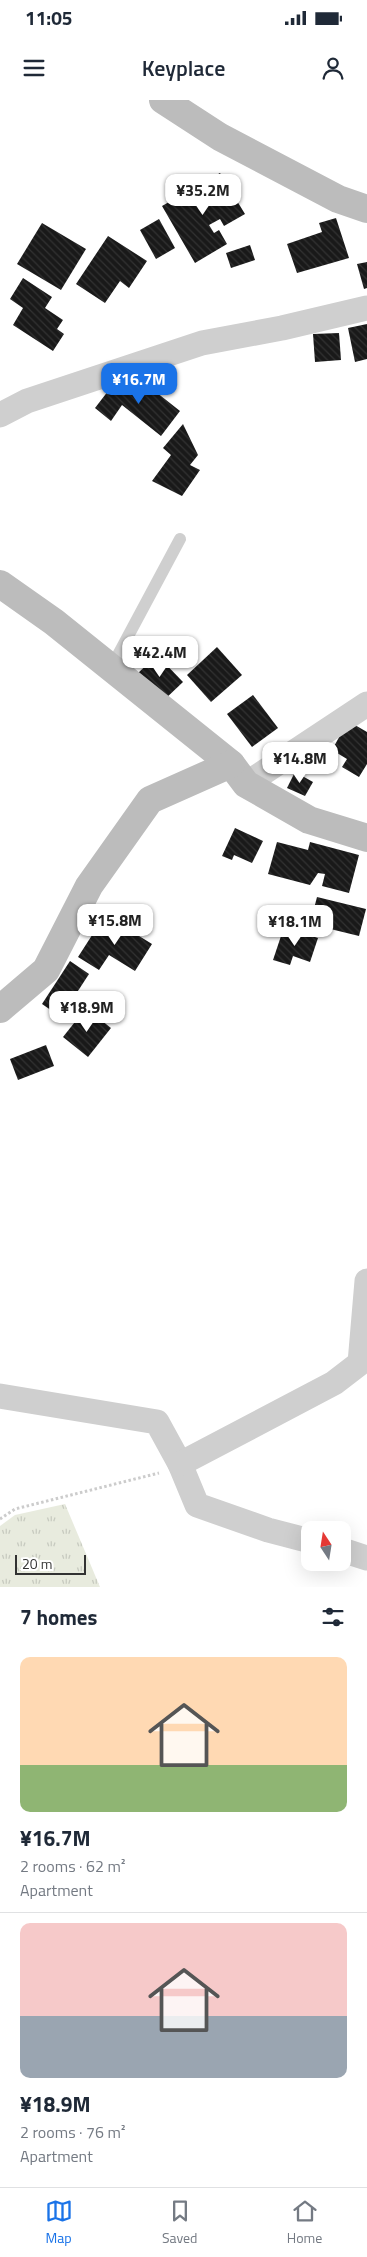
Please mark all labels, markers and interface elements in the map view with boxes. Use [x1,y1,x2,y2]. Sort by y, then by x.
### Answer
text: 11:05 [25,3,72,32]
text: Keyplace [142,51,225,85]
icon: menu [20,54,48,82]
icon: person [319,54,347,82]
pin: ¥35.2M [162,174,244,216]
text: ¥35.2M [176,178,230,202]
pin: ¥16.7M [98,362,180,405]
text: ¥16.7M [112,367,166,391]
pin: ¥42.4M [119,636,201,678]
text: ¥42.4M [133,640,187,664]
pin: ¥14.8M [259,742,341,784]
text: ¥14.8M [273,746,327,770]
pin: ¥15.8M [74,904,156,946]
pin: ¥18.1M [254,904,336,947]
text: ¥15.8M [88,908,142,932]
text: ¥18.1M [268,909,322,933]
pin: ¥18.9M [46,990,128,1033]
text: ¥18.9M [60,995,114,1019]
north arrow [301,1521,351,1571]
map controls [301,1521,351,1571]
scale bar [15,1552,86,1575]
text: 20 m [22,1553,52,1574]
text: 7 homes [20,1601,97,1633]
icon: filters [319,1603,347,1631]
icon: home [139,1690,229,1780]
text: ¥16.7M [20,1822,90,1854]
text: 2 rooms · 62 m² [20,1854,125,1878]
text: Apartment [20,1878,93,1902]
icon: home [139,1955,229,2045]
text: ¥18.9M [20,2088,90,2120]
text: 2 rooms · 76 m² [20,2120,125,2144]
text: Apartment [20,2144,93,2168]
tab: Map [45,2197,73,2248]
tab: Saved [162,2197,198,2248]
tab: Home [287,2197,322,2248]

